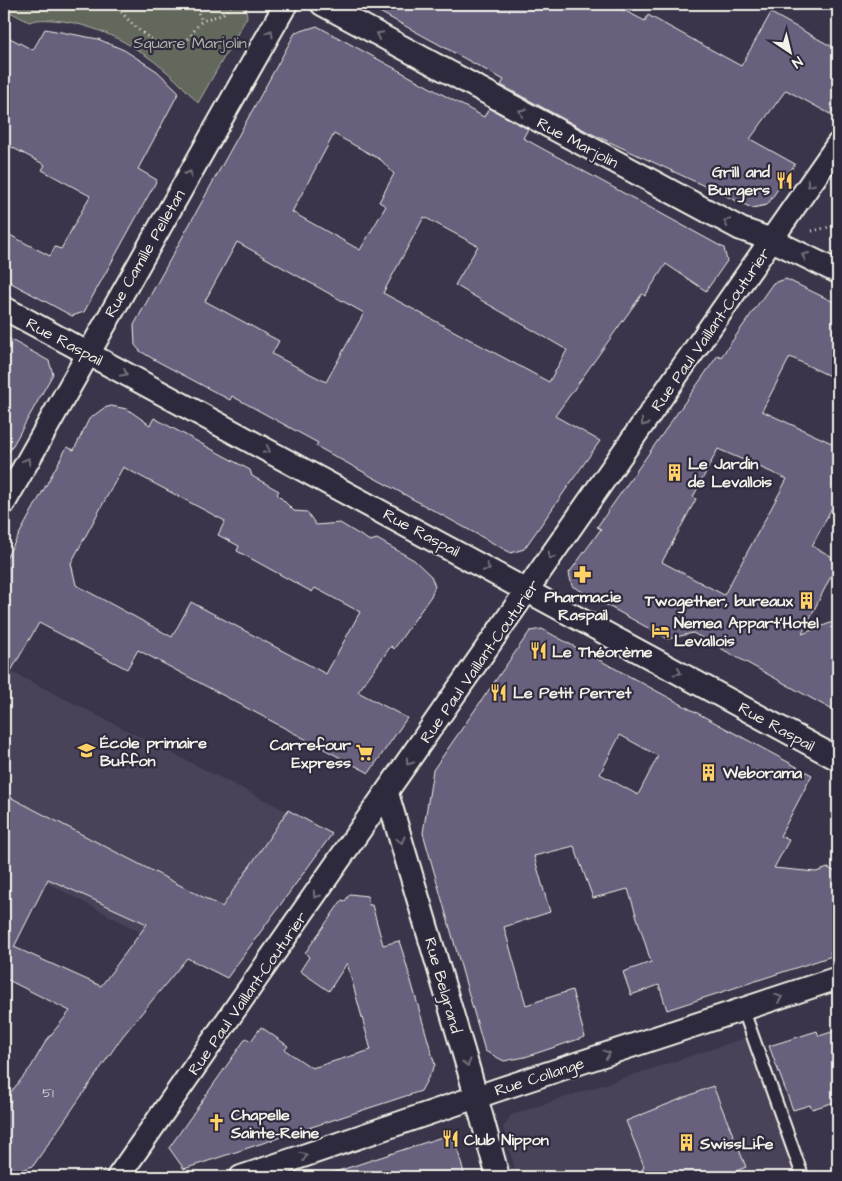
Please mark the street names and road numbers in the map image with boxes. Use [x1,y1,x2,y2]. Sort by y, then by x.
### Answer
street label: Rue Marjolin [533,112,622,174]
street label: Rue Camille Pelletan [99,186,190,321]
street label: Rue Paul Vaillant-Couturier [646,243,776,416]
street label: Rue Raspail [22,312,107,371]
street label: Rue Raspail [379,503,464,562]
street label: Rue Paul Vaillant-Couturier [415,575,545,748]
street label: Rue Raspail [734,697,819,757]
street label: Rue Paul Vaillant-Couturier [183,907,313,1080]
street label: Rue Belgrand [418,935,467,1036]
street label: Rue Collange [492,1052,588,1103]

